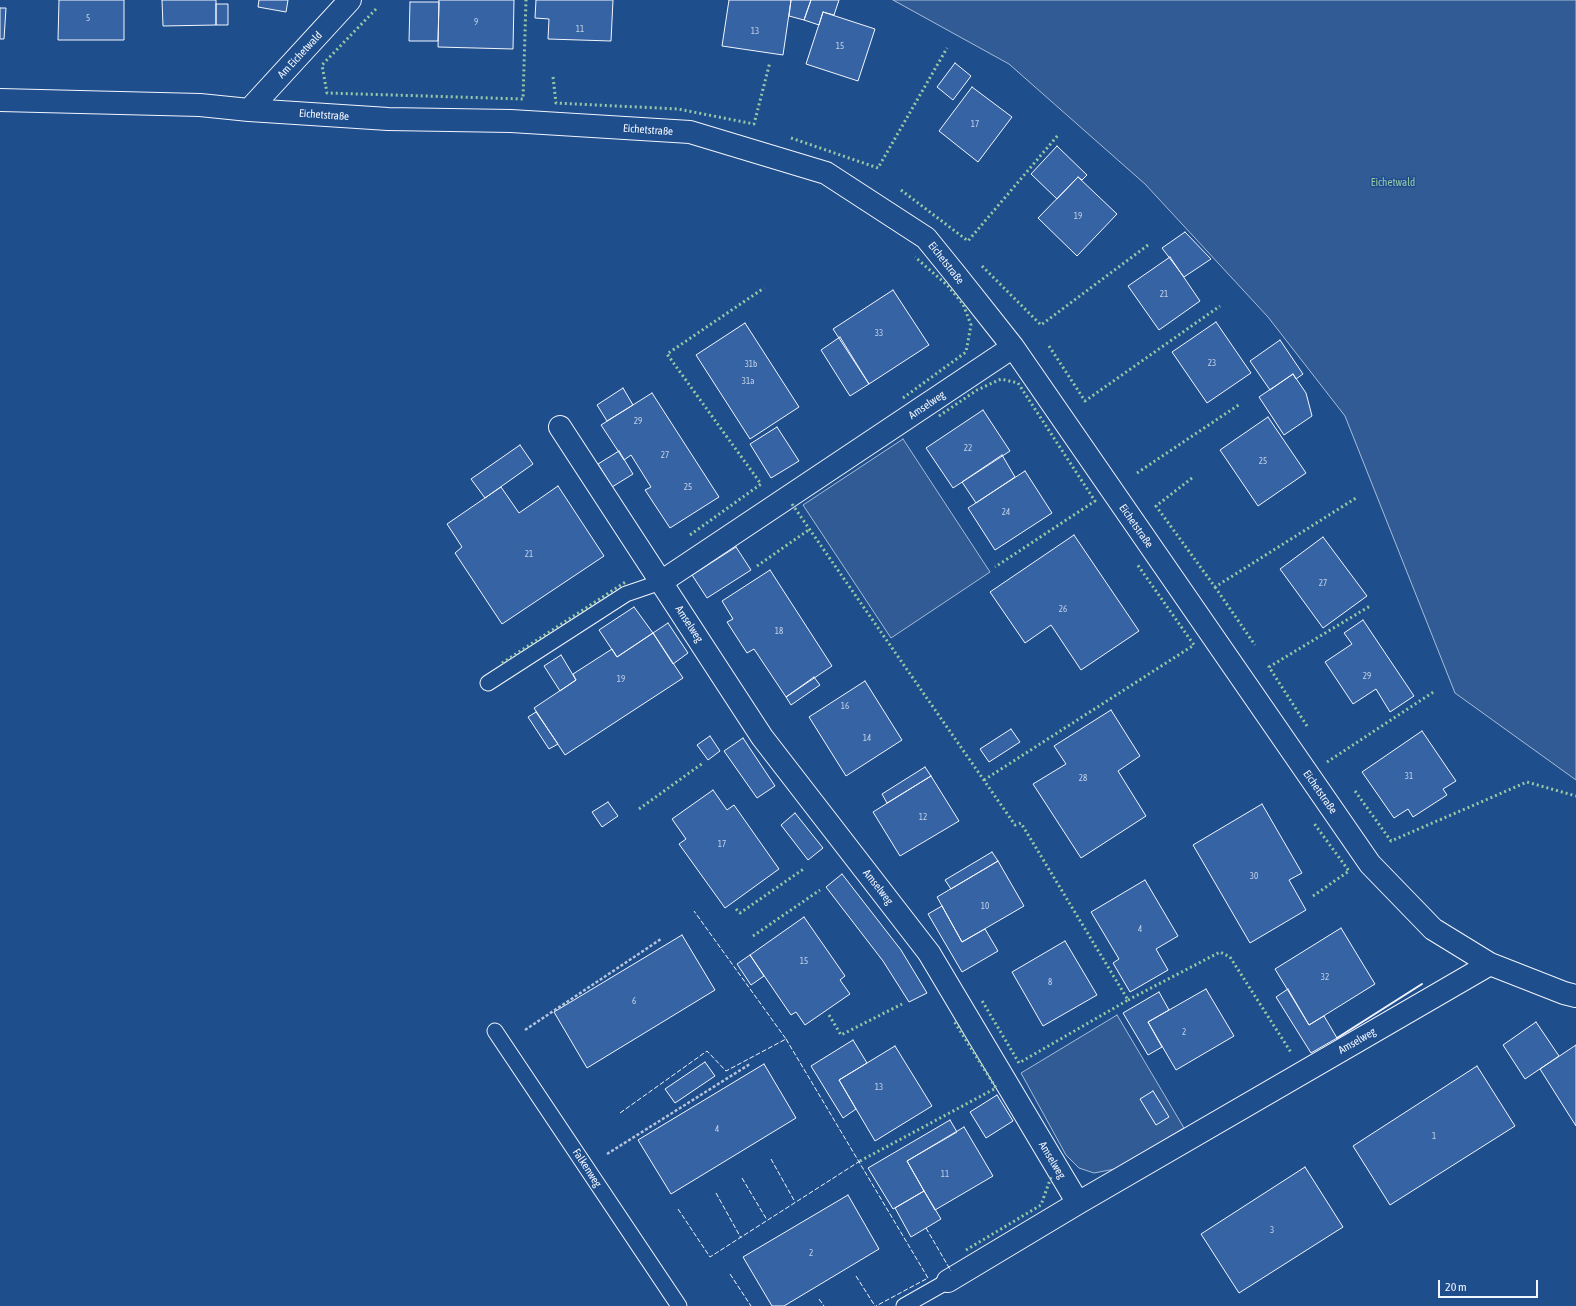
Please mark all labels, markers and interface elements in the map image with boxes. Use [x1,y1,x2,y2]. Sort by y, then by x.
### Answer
house number: 5 [86,13,90,23]
house number: 9 [474,17,478,27]
house number: 11 [576,24,584,34]
house number: 13 [751,26,759,36]
street label: Am Eichetwald [275,29,325,81]
house number: 15 [836,41,844,51]
street label: Eichetstraße [299,107,349,123]
house number: 17 [971,119,979,129]
street label: Eichetstraße [623,122,673,138]
park label: Eichetwald [1371,176,1415,190]
house number: 19 [1074,211,1082,221]
street label: Eichetstraße [925,239,967,287]
house number: 21 [1160,289,1168,299]
house number: 33 [875,328,883,338]
house number: 23 [1208,358,1216,368]
house number: 31b [745,359,757,369]
house number: 31a [742,376,754,386]
street label: Amselweg [906,388,948,422]
house number: 29 [634,416,642,426]
house number: 22 [964,443,972,453]
house number: 27 [661,450,669,460]
house number: 25 [1259,456,1267,466]
house number: 25 [684,482,692,492]
street label: Eichetstraße [1116,502,1156,550]
house number: 24 [1002,507,1010,517]
house number: 21 [525,549,533,559]
house number: 27 [1319,578,1327,588]
street label: Amselweg [672,603,706,645]
house number: 26 [1059,604,1067,614]
house number: 18 [775,626,783,636]
house number: 29 [1363,671,1371,681]
house number: 19 [617,674,625,684]
house number: 16 [841,701,849,711]
house number: 14 [863,733,871,743]
street label: Eichetstraße [1300,768,1340,816]
house number: 31 [1405,771,1413,781]
house number: 28 [1079,773,1087,783]
house number: 12 [919,812,927,822]
house number: 17 [718,839,726,849]
street label: Amselweg [860,867,896,907]
house number: 30 [1250,871,1258,881]
house number: 10 [981,901,989,911]
house number: 4 [1138,924,1142,934]
house number: 15 [800,956,808,966]
house number: 32 [1321,972,1329,982]
house number: 8 [1048,977,1052,987]
house number: 6 [632,996,636,1006]
street label: Amselweg [1336,1025,1378,1057]
house number: 2 [1182,1027,1186,1037]
house number: 13 [875,1082,883,1092]
house number: 4 [715,1124,719,1134]
house number: 1 [1432,1131,1436,1141]
street label: Amselweg [1036,1139,1068,1181]
street label: Falkenweg [570,1146,604,1190]
house number: 11 [941,1169,949,1179]
house number: 3 [1270,1225,1274,1235]
house number: 2 [809,1248,813,1258]
scale bar [1440,1272,1540,1298]
text: 20 m [1445,1280,1467,1294]

